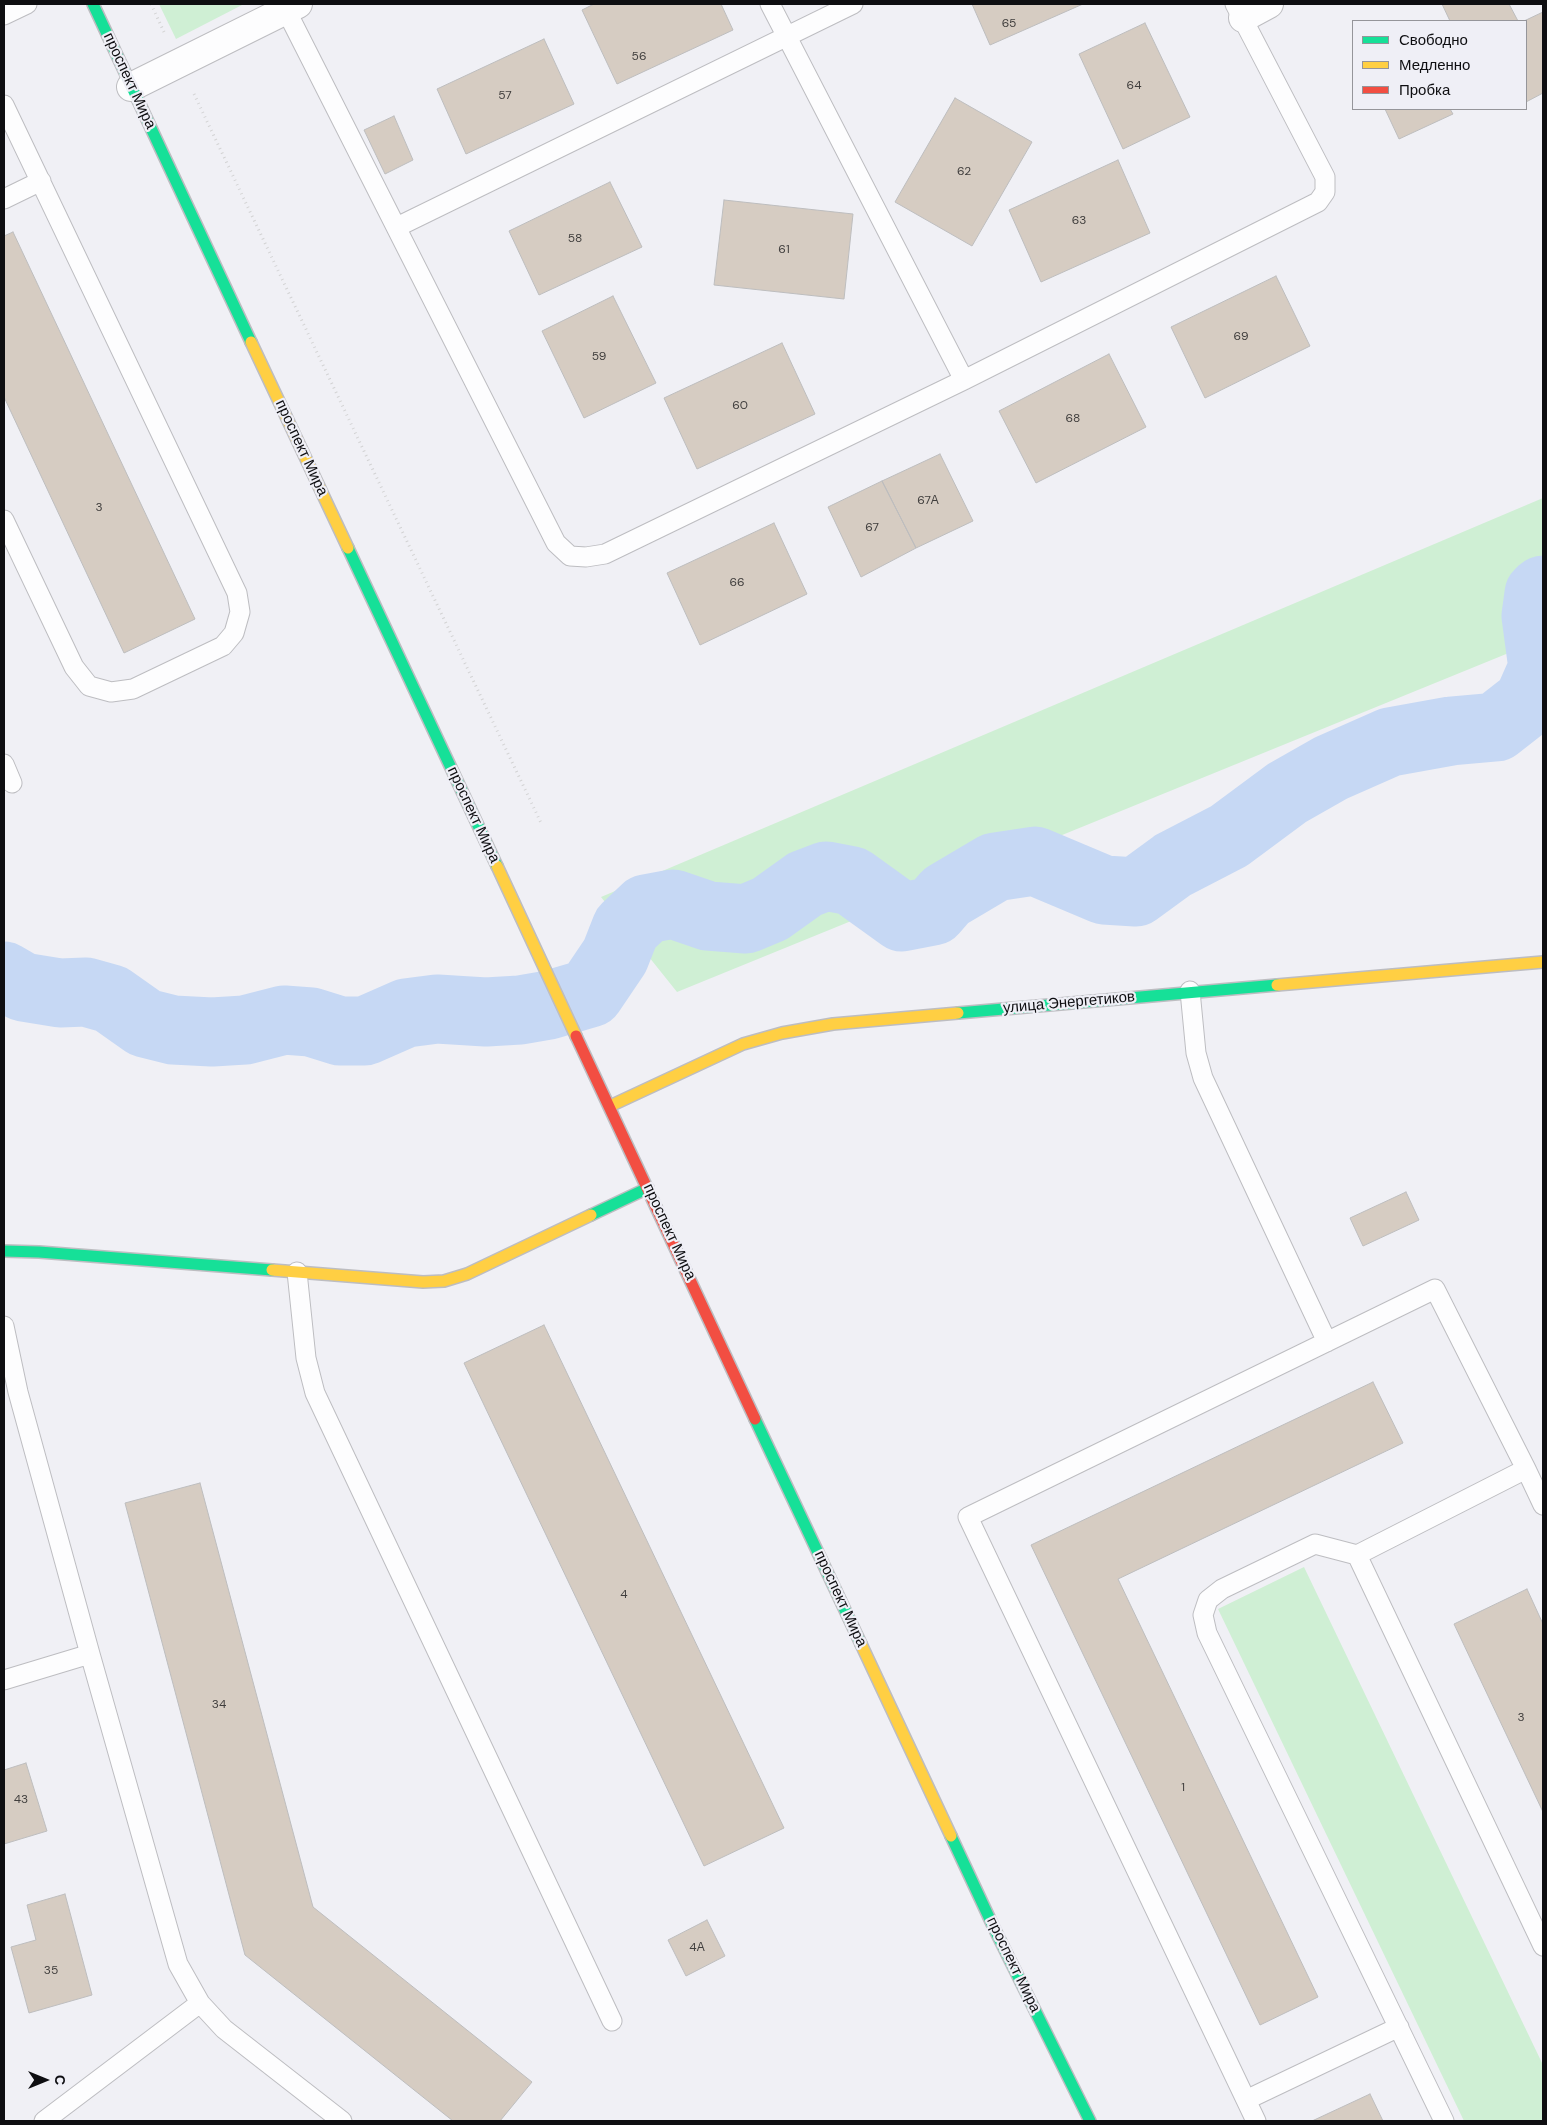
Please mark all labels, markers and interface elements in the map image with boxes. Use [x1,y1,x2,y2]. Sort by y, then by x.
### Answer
house number: 65 [1002,17,1016,31]
legend [1352,20,1527,110]
street label: проспект Мира [99,30,159,132]
text: Свободно [1399,30,1468,50]
house number: 56 [632,50,646,64]
text: Медленно [1399,55,1470,75]
house number: 64 [1127,79,1141,93]
text: Пробка [1399,80,1450,100]
house number: 57 [498,89,512,103]
house number: 62 [957,165,971,179]
house number: 63 [1072,214,1086,228]
house number: 58 [568,232,582,246]
house number: 61 [778,243,790,257]
house number: 69 [1234,330,1248,344]
house number: 59 [592,350,606,364]
street label: проспект Мира [271,397,331,499]
house number: 60 [732,399,748,413]
house number: 68 [1066,412,1080,426]
house number: 67А [917,494,939,508]
house number: 3 [95,501,103,515]
house number: 67 [865,521,879,535]
house number: 66 [729,576,745,590]
street label: проспект Мира [443,764,503,866]
street label: улица Энергетиков [1002,988,1136,1018]
street label: проспект Мира [639,1181,699,1283]
street label: проспект Мира [810,1548,870,1650]
house number: 4 [620,1588,628,1602]
house number: 34 [212,1698,226,1712]
house number: 3 [1517,1711,1525,1725]
house number: 1 [1181,1781,1185,1795]
house number: 43 [14,1793,28,1807]
street label: проспект Мира [982,1914,1044,2016]
house number: 4А [689,1941,705,1955]
house number: 35 [44,1964,58,1978]
north arrow [20,2055,70,2105]
text: С [51,2075,69,2085]

